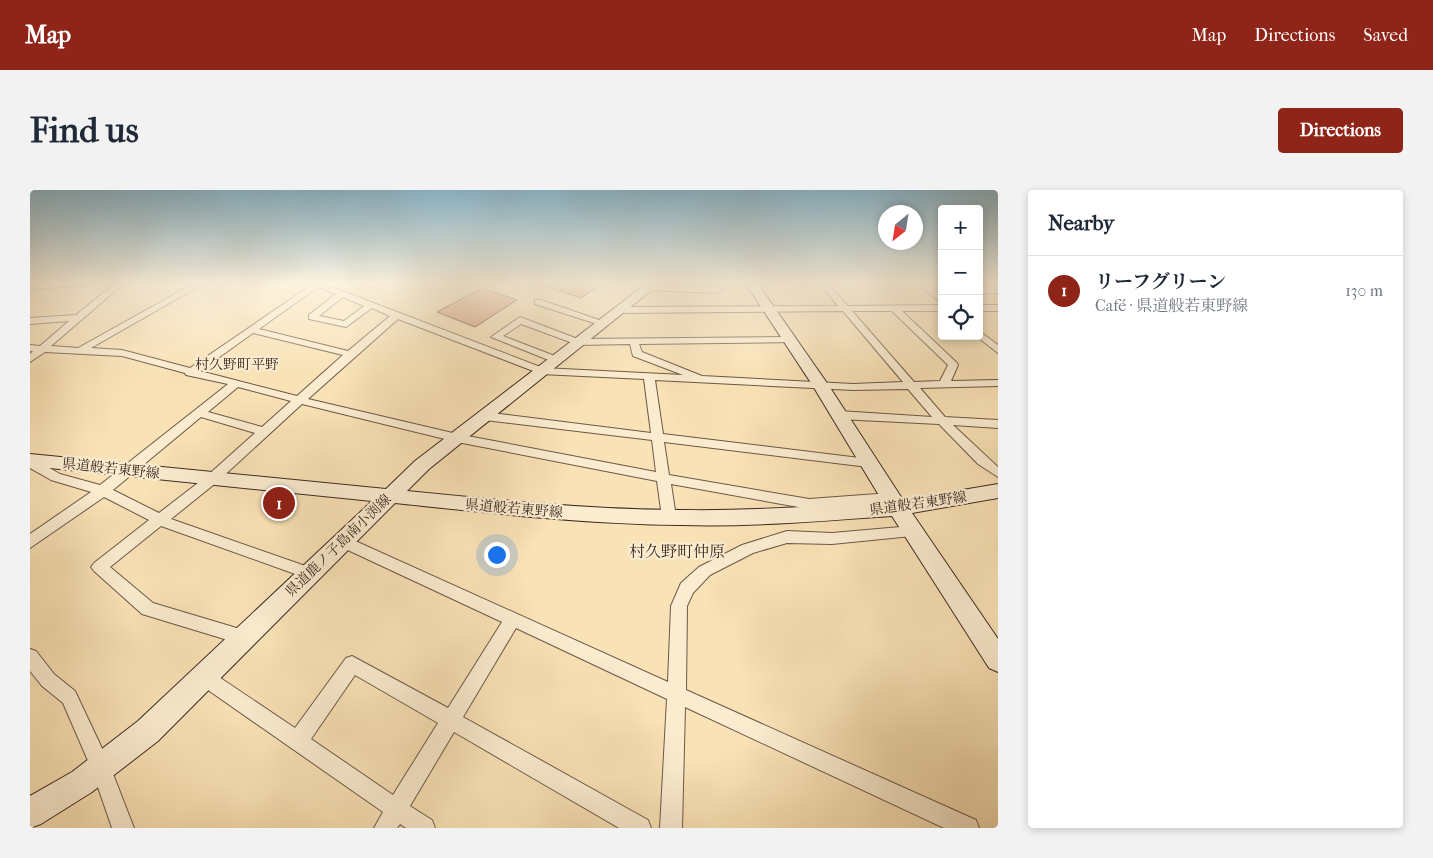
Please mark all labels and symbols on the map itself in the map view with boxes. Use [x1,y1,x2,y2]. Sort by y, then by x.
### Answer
north arrow [878,205,923,250]
district label: 村久野町平野 [195,356,279,373]
street label: 県道般若東野線 [61,455,161,482]
pin: 1 [263,484,295,522]
street label: 県道般若東野線 [868,488,968,519]
street label: 県道鹿ノ子島南小渕線 [282,491,395,600]
street label: 県道般若東野線 [464,496,564,521]
your location [484,542,510,568]
district label: 村久野町仲原 [629,542,725,561]

